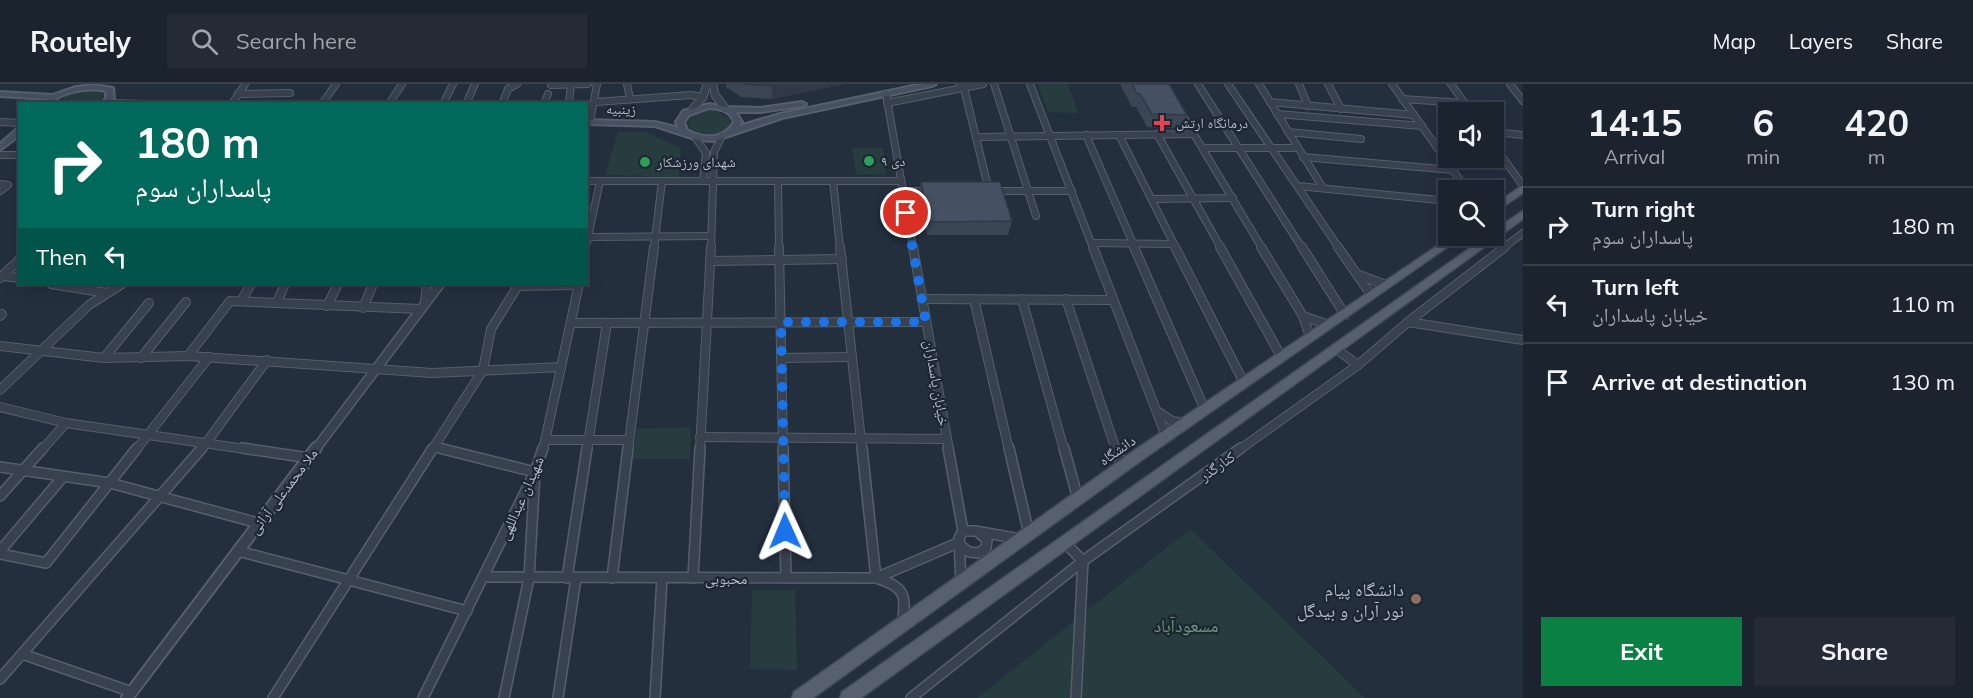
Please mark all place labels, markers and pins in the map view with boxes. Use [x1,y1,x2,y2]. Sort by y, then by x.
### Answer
marker: درمانگاه ارتش [1153,114,1171,132]
place label: درمانگاه ارتش [1176,114,1248,132]
place label: ۹ دی [881,152,906,170]
place label: شهدای ورزشکار [656,153,736,171]
marker: ۹ دی [862,154,876,168]
marker: شهدای ورزشکار [638,155,652,169]
pin [880,187,931,238]
place label: دانشگاه پیام نور آران و بیدگل [1297,578,1404,622]
marker: دانشگاه پیام نور آران و بیدگل [1409,592,1423,606]

